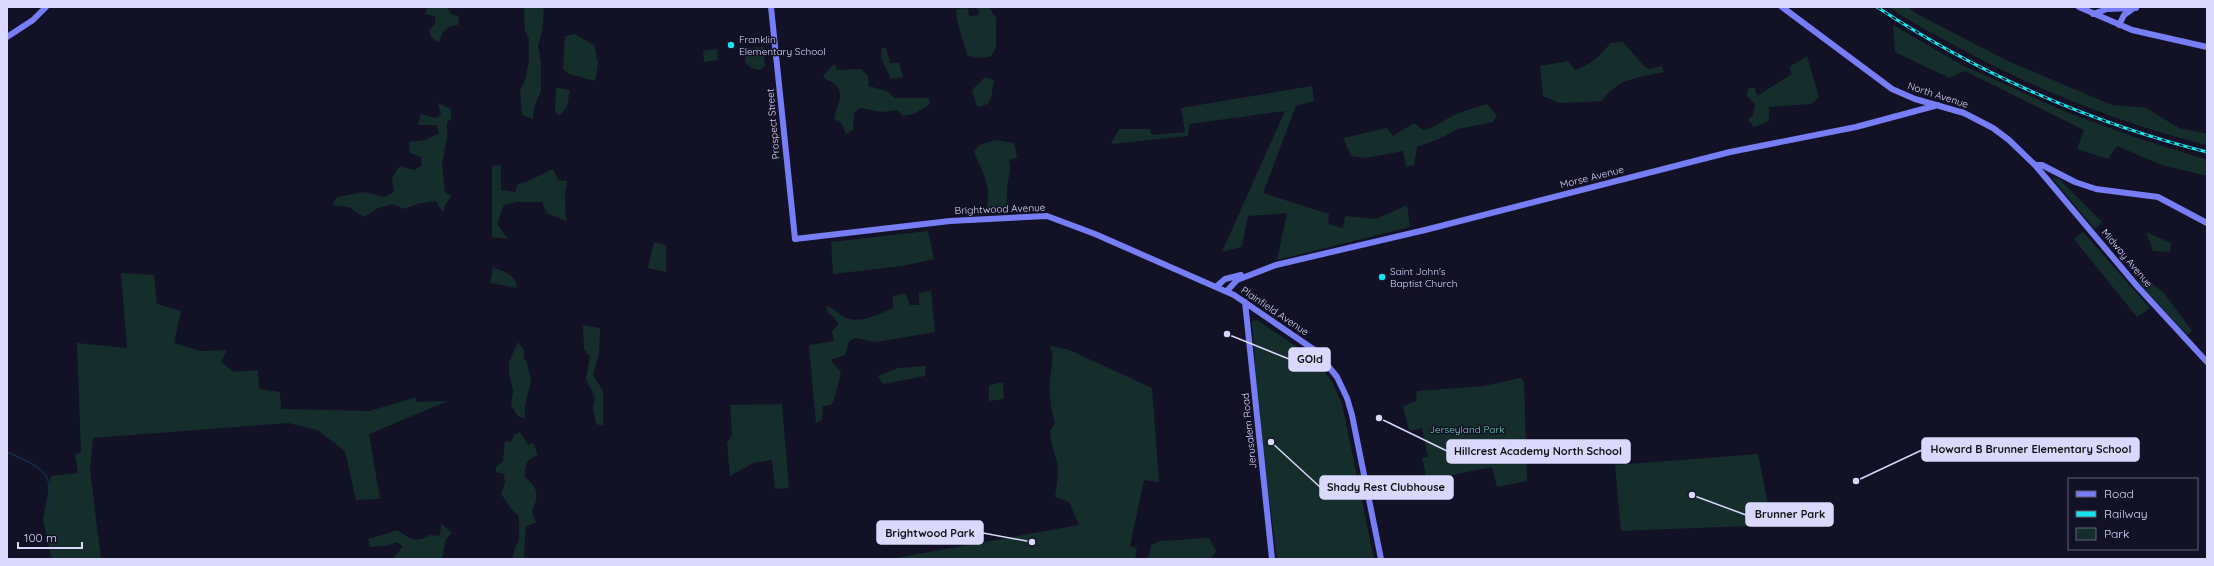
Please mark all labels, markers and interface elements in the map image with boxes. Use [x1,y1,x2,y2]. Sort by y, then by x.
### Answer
place label: Franklin Elementary School [739,33,826,58]
marker: Franklin Elementary School [726,40,736,50]
street label: North Avenue [1906,79,1970,111]
street label: Prospect Street [763,88,783,160]
street label: Morse Avenue [1559,163,1626,191]
street label: Brightwood Avenue [954,201,1046,217]
street label: Midway Avenue [2099,226,2156,290]
place label: Saint John's Baptist Church [1390,265,1457,290]
marker: Saint John's Baptist Church [1377,272,1387,282]
street label: Plainfield Avenue [1239,284,1312,339]
callout: GOld [1289,348,1330,371]
text: GOld [1297,352,1323,366]
street label: Jerusalem Road [1239,392,1259,470]
park label: Jerseyland Park [1429,423,1505,436]
callout: Howard B Brunner Elementary School [1922,438,2139,461]
callout: Hillcrest Academy North School [1447,440,1630,463]
text: Howard B Brunner Elementary School [1931,442,2131,456]
text: Hillcrest Academy North School [1454,444,1622,458]
callout: Shady Rest Clubhouse [1320,476,1453,499]
legend [2068,478,2198,550]
text: Shady Rest Clubhouse [1327,480,1445,494]
text: Road [2104,486,2134,501]
callout: Brunner Park [1746,503,1833,526]
text: Railway [2104,506,2148,521]
text: Brunner Park [1755,507,1825,521]
callout: Brightwood Park [877,521,983,544]
scale bar [18,524,82,550]
text: Brightwood Park [885,526,975,540]
text: Park [2104,526,2129,541]
text: 100 m [24,530,57,545]

